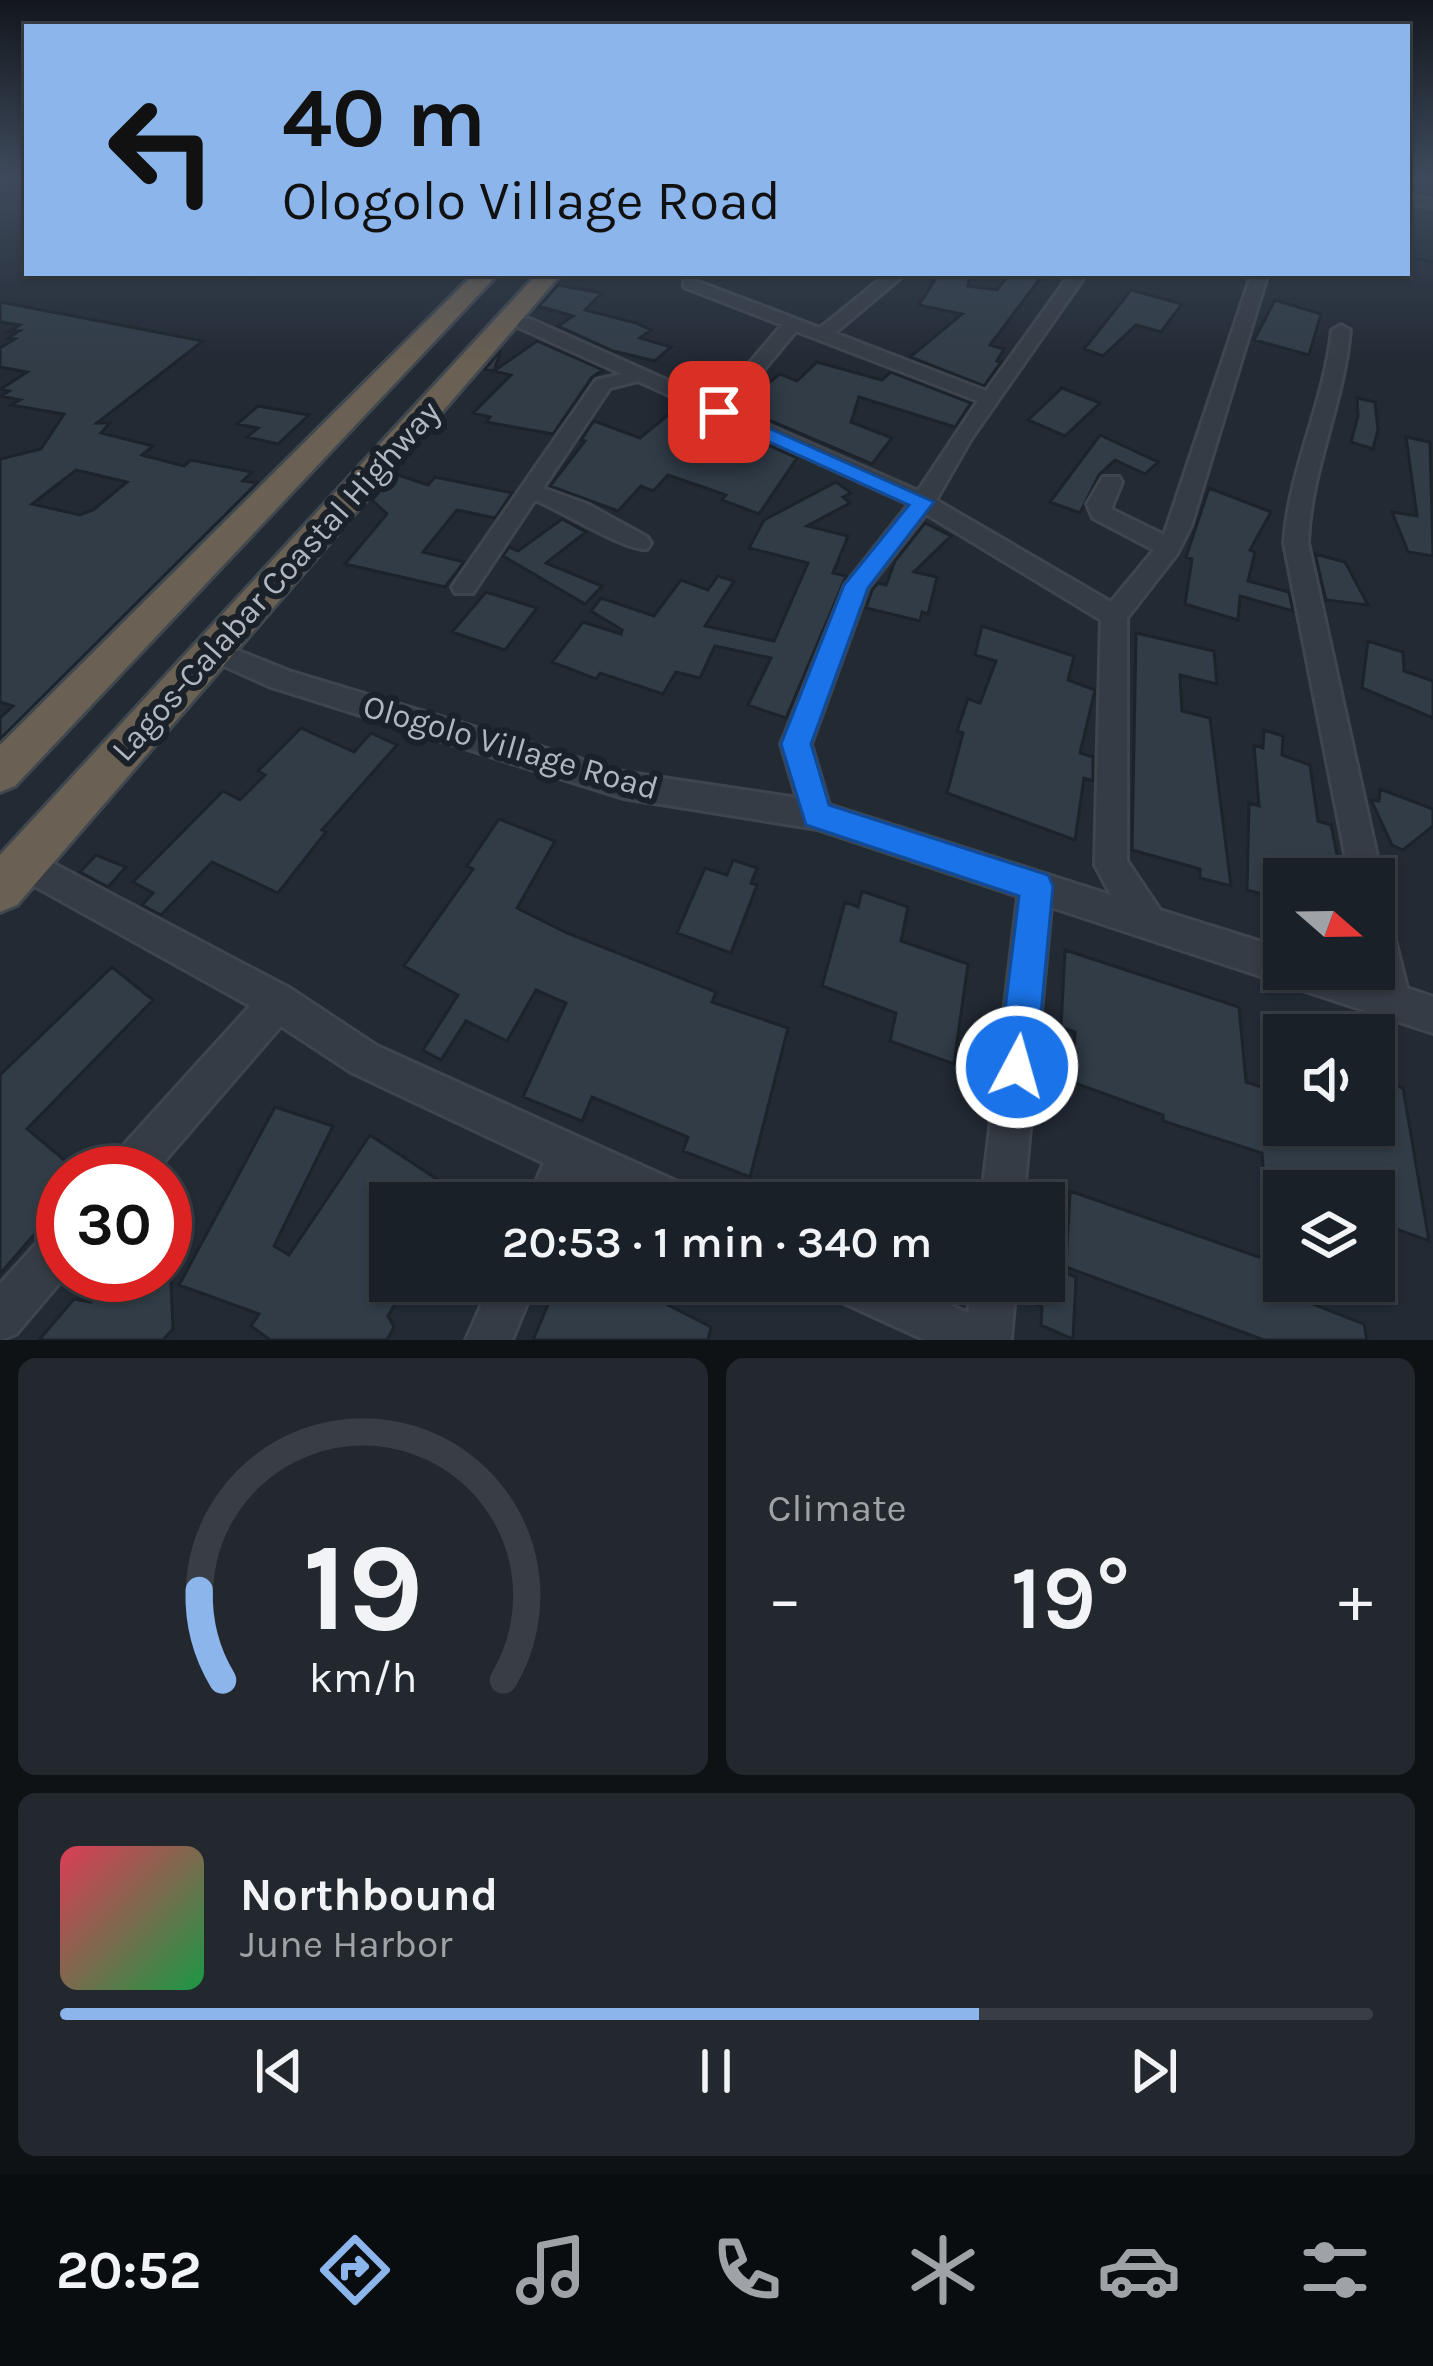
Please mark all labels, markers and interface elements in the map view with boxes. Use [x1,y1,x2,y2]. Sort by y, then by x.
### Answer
text: 40 m [282,69,486,167]
icon: left [84,72,240,228]
text: Ologolo Village Road [282,169,781,233]
pin [668,361,770,463]
icon: arrive [686,379,752,445]
street label: Lagos-Calabar Coastal Highway [104,393,448,769]
street label: Ologolo Village Road [359,687,662,807]
north arrow [1263,858,1395,990]
map controls [1263,858,1395,1302]
position arrow [954,1004,1080,1130]
button: sound [1263,1014,1395,1146]
speed limit sign: 30 [36,1146,192,1302]
button: layers [1263,1170,1395,1302]
text: 20:53 · 1 min · 340 m [502,1216,932,1268]
text: Climate [768,1485,907,1531]
text: 19 [302,1515,423,1660]
text: 19° [1011,1545,1130,1651]
text: − [768,1560,802,1638]
text: + [1338,1560,1373,1638]
text: km/h [308,1652,417,1702]
text: Northbound [240,1869,498,1921]
text: June Harbor [240,1921,452,1967]
icon: previous [246,2038,312,2104]
icon: pause [683,2038,749,2104]
icon: next [1121,2038,1187,2104]
icon: directions [313,2228,397,2312]
icon: music [509,2228,593,2312]
icon: phone [705,2228,789,2312]
icon: climate [901,2228,985,2312]
icon: car [1097,2228,1181,2312]
icon: filters [1293,2228,1377,2312]
text: 20:52 [56,2238,201,2302]

